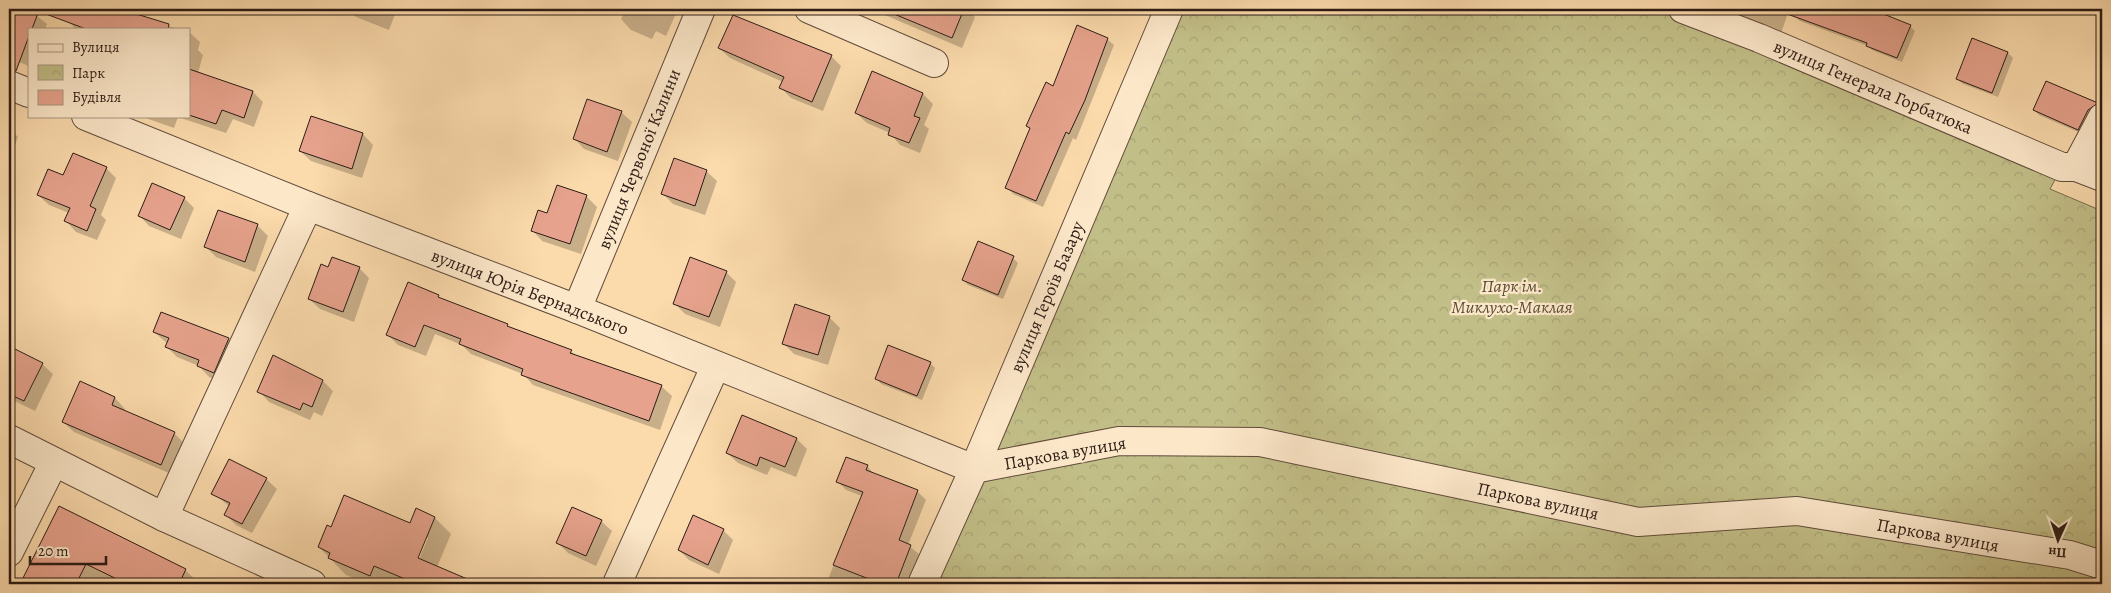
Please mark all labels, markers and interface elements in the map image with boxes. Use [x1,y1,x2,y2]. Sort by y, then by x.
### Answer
legend [28,28,190,118]
street label: вулиця Генерала Горбатюка [1770,34,1977,140]
text: Вулиця [72,37,119,57]
text: Парк [72,63,105,83]
street label: вулиця Червоної Калини [592,65,686,253]
text: Будівля [72,87,121,107]
street label: вулиця Героїв Базару [1004,217,1090,376]
street label: вулиця Юрія Бернадського [428,243,632,341]
park label: Парк ім. Миклухо-Маклая [1451,274,1573,319]
street label: Паркова вулиця [1002,430,1128,476]
street label: Паркова вулиця [1475,476,1601,526]
street label: Паркова вулиця [1875,512,2001,558]
north arrow [2034,516,2084,566]
scale bar [30,533,106,565]
text: 20 m [38,541,69,561]
text: Пн [2048,543,2067,562]

